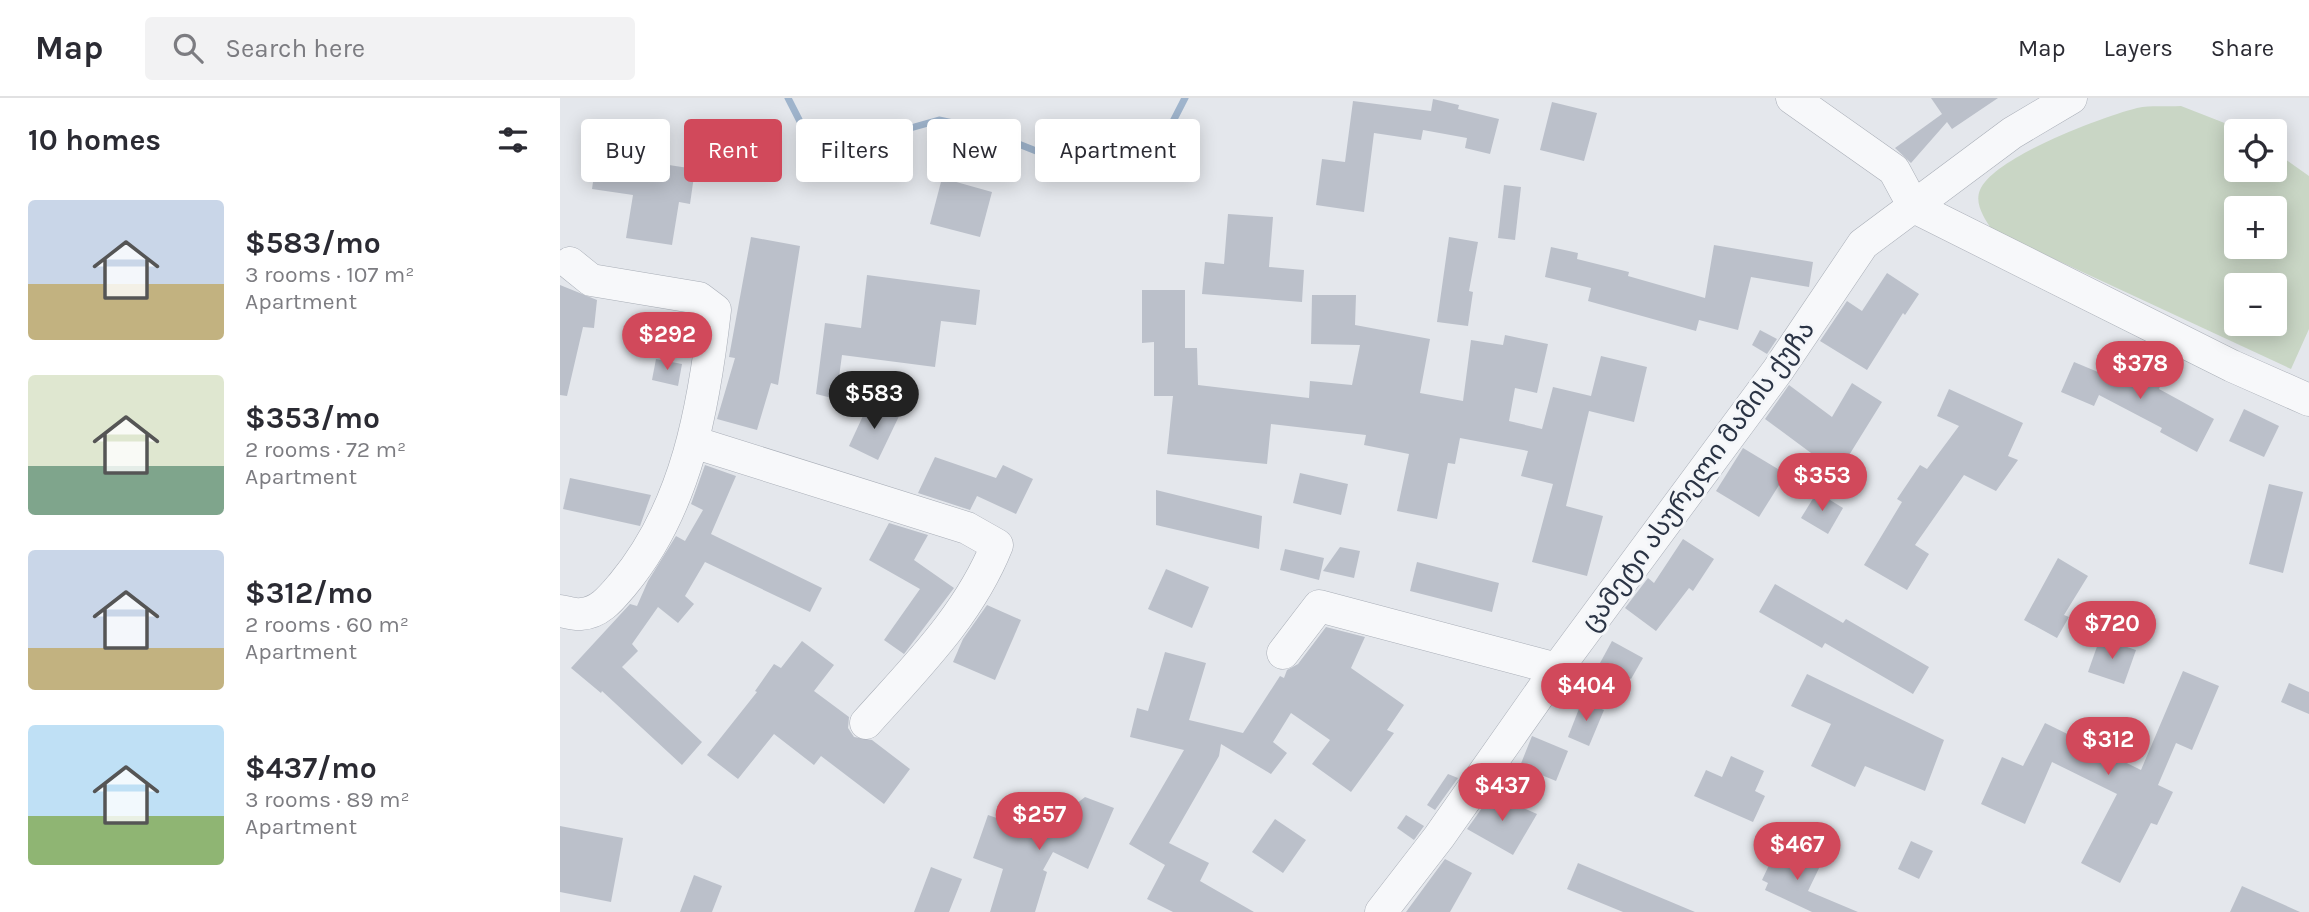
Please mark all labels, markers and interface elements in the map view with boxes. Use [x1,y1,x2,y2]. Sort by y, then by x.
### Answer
search box [145,17,635,80]
text: Map [35,29,103,67]
icon: search [169,29,207,67]
text: Search here [225,33,365,64]
text: Map [2018,34,2066,62]
text: Layers [2104,34,2173,62]
text: Share [2211,34,2274,62]
chip: Buy [581,119,670,182]
chip: Rent [684,119,782,182]
chip: Filters [796,119,913,182]
chip: New [927,119,1021,182]
chip: Apartment [1035,119,1200,182]
map controls [2224,119,2287,336]
button: locate [2224,119,2287,182]
icon: filters [494,121,532,159]
text: 10 homes [28,122,161,158]
button: + [2224,196,2287,259]
text: $583/mo [245,225,381,261]
icon: home [84,228,168,312]
text: 3 rooms · 107 m² [245,261,414,288]
button: − [2224,273,2287,336]
text: Apartment [245,288,357,315]
pin: $292 [626,313,708,372]
street label: ცამეტი ასურელი მამის ქუჩა [1575,315,1821,637]
text: $292 [638,321,696,348]
pin: $378 [2099,342,2181,401]
text: $378 [2112,350,2168,377]
pin: $583 [833,372,915,431]
text: $583 [845,380,903,407]
text: $353/mo [245,400,380,436]
icon: home [84,403,168,487]
text: 2 rooms · 72 m² [245,436,406,463]
pin: $353 [1781,454,1863,513]
text: $353 [1793,462,1851,489]
text: Apartment [245,463,357,490]
text: $312/mo [245,575,373,611]
icon: home [84,578,168,662]
pin: $720 [2071,602,2153,661]
text: $720 [2084,610,2140,637]
text: 2 rooms · 60 m² [245,611,409,638]
text: Apartment [245,638,357,665]
pin: $404 [1545,664,1627,723]
text: $404 [1557,672,1615,699]
pin: $312 [2067,718,2149,777]
text: $312 [2082,726,2134,753]
text: $437/mo [245,750,377,786]
icon: home [84,753,168,837]
pin: $437 [1461,764,1543,823]
text: $437 [1474,772,1530,799]
text: 3 rooms · 89 m² [245,786,410,813]
pin: $257 [998,792,1080,852]
text: $257 [1012,801,1066,828]
text: Apartment [245,813,357,840]
pin: $467 [1756,822,1838,882]
text: $467 [1770,831,1824,858]

